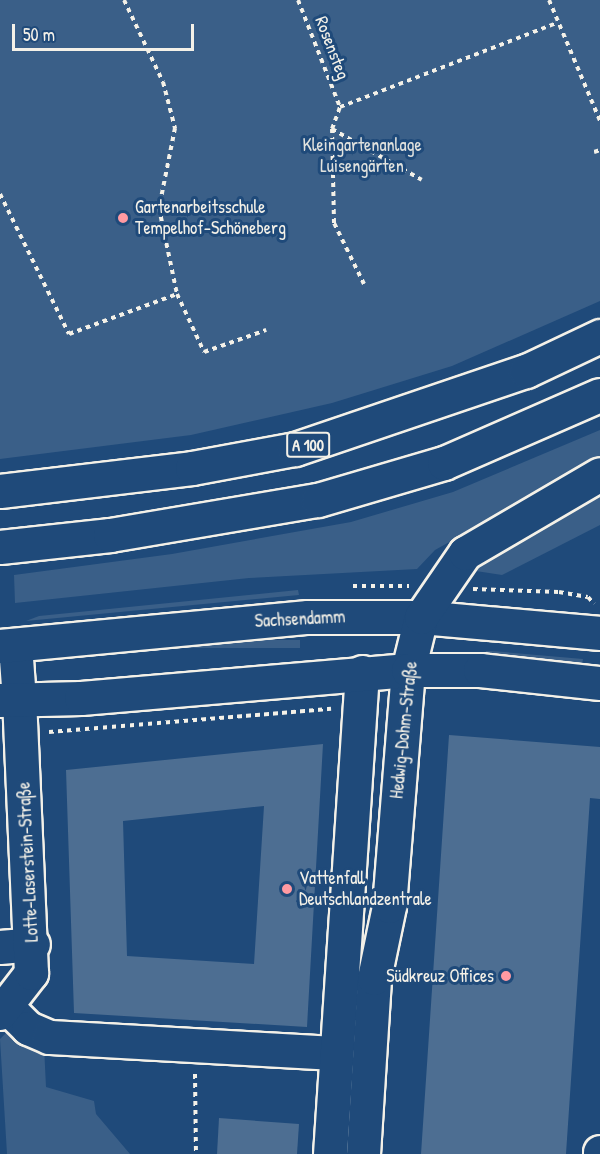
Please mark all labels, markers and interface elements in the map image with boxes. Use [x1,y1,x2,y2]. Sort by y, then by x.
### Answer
scale bar [15,12,196,50]
street label: Rosensteg [310,13,354,83]
text: 50 m [23,22,55,47]
park label: Kleingartenanlage Luisengärten [302,135,422,178]
place label: Gartenarbeitsschule Tempelhof-Schöneberg [135,197,286,240]
marker: Gartenarbeitsschule Tempelhof-Schöneberg [116,211,130,225]
road number: A 100 [286,432,330,458]
street label: Sachsendamm [254,606,346,632]
street label: Hedwig-Dohm-Straße [386,660,422,800]
street label: Lotte-Laserstein-Straße [13,781,43,943]
place label: Vattenfall Deutschlandzentrale [299,868,432,910]
marker: Vattenfall Deutschlandzentrale [280,882,294,896]
place label: Südkreuz Offices [386,965,494,987]
marker: Südkreuz Offices [499,969,513,983]

